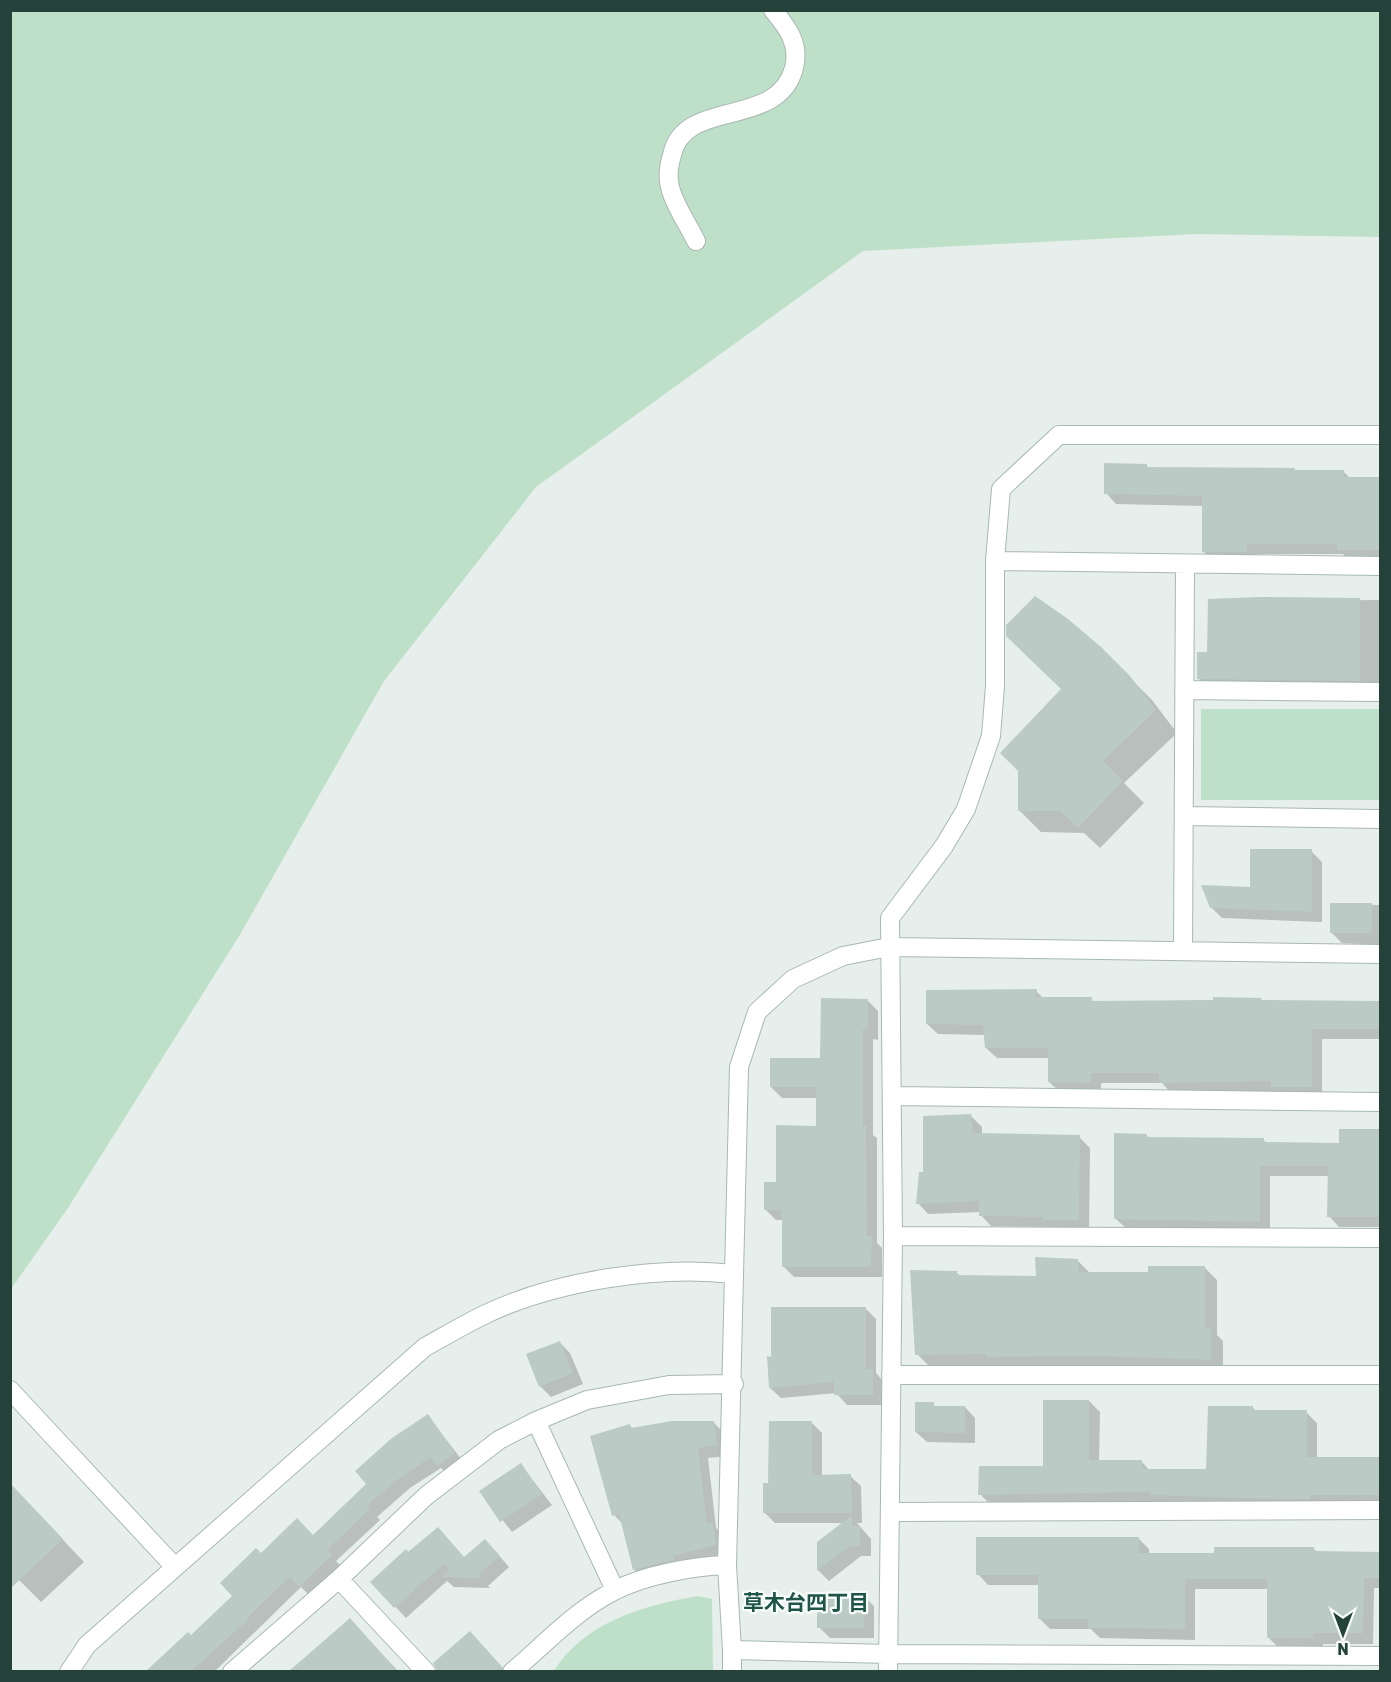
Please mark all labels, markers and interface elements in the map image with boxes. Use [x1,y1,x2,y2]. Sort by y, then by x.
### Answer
district label: 草木台四丁目 [743,1590,869,1615]
north arrow [1313,1604,1373,1664]
text: N [1337,1639,1349,1658]

